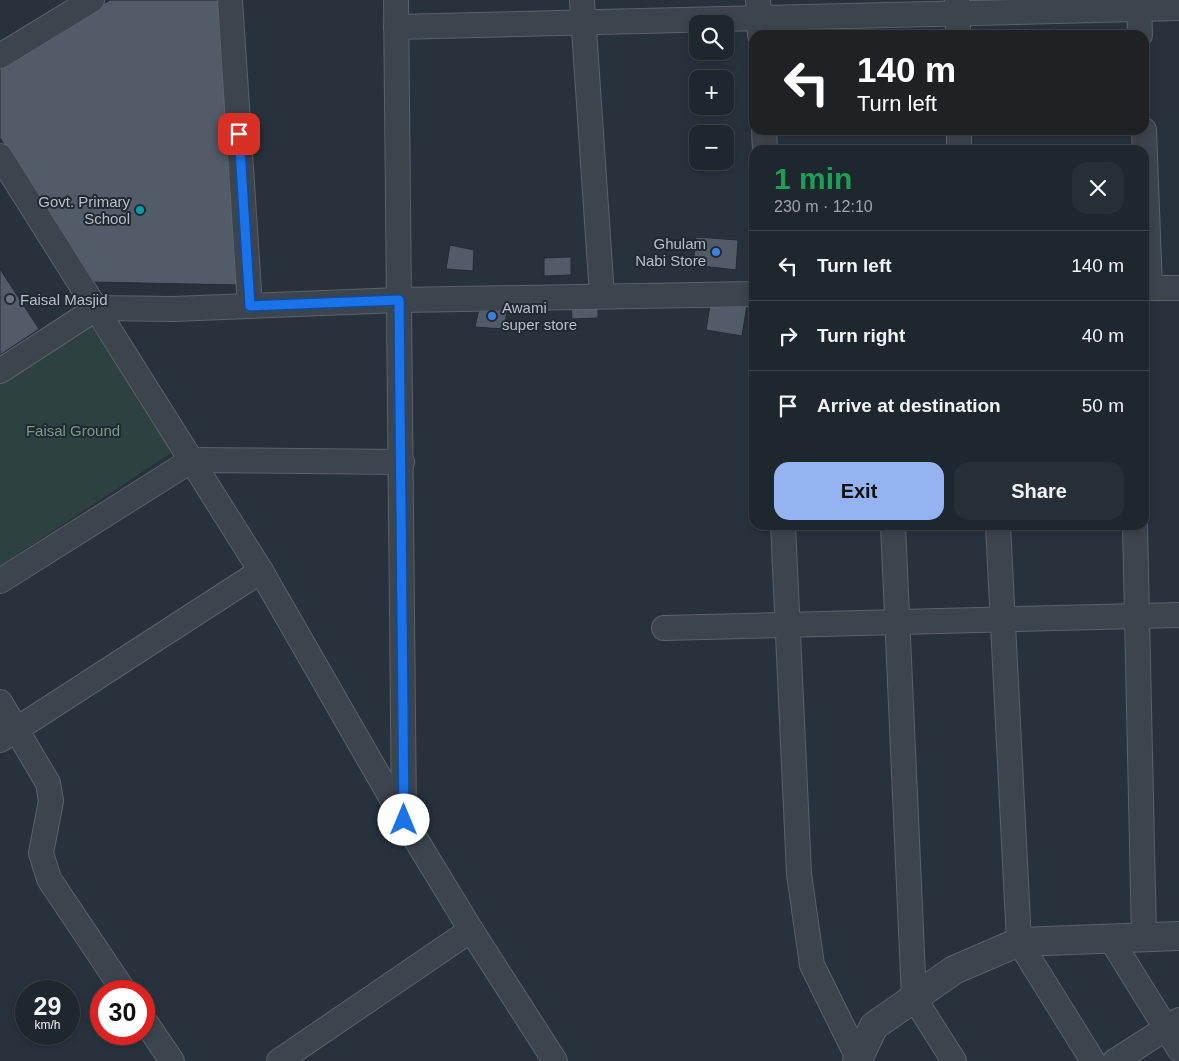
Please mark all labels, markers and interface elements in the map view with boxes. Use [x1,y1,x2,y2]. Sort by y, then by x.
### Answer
map controls [689,15,734,170]
button: search [689,15,734,60]
icon: left [774,50,839,115]
text: 140 m [857,50,956,89]
button: + [689,70,734,115]
text: Turn left [857,91,937,116]
pin [218,113,260,155]
icon: arrive [225,120,253,148]
button: − [689,125,734,170]
text: 1 min [774,162,852,195]
button: close [1072,162,1124,214]
place label: Govt. Primary School [38,193,130,227]
text: 230 m · 12:10 [774,198,873,215]
marker: Govt. Primary School [134,204,146,216]
place label: Ghulam Nabi Store [635,235,706,269]
marker: Ghulam Nabi Store [710,246,722,258]
icon: left [774,252,802,280]
text: Turn left [817,255,892,276]
text: 140 m [1071,255,1124,276]
place label: Faisal Masjid [20,291,108,308]
marker: Faisal Masjid [4,293,16,305]
place label: Awami super store [502,299,577,333]
marker: Awami super store [486,310,498,322]
icon: right [774,322,802,350]
text: Turn right [817,325,905,346]
text: 40 m [1082,325,1124,346]
icon: arrive [774,392,802,420]
text: Arrive at destination [817,395,1001,416]
text: 50 m [1082,395,1124,416]
park label: Faisal Ground [26,422,120,439]
button: Exit [774,462,944,520]
button: Share [954,462,1124,520]
position arrow [377,793,429,845]
speed limit sign: 30 [90,980,155,1045]
text: 29 [34,992,61,1020]
text: km/h [34,1018,61,1032]

